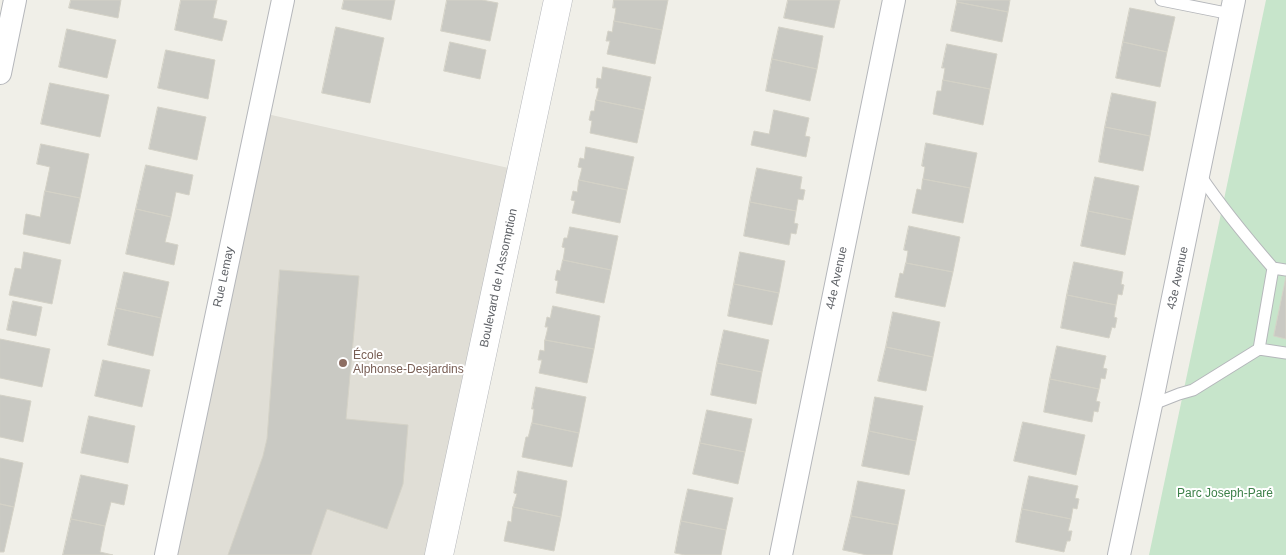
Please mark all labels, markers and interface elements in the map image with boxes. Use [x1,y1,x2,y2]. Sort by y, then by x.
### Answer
street label: Boulevard de l'Assomption [477,207,521,349]
street label: Rue Lemay [211,245,237,309]
street label: 44e Avenue [823,245,851,311]
street label: 43e Avenue [1164,245,1192,311]
place label: École Alphonse-Desjardins [353,349,464,377]
marker: École Alphonse-Desjardins [337,357,349,369]
park label: Parc Joseph-Paré [1177,487,1273,501]

